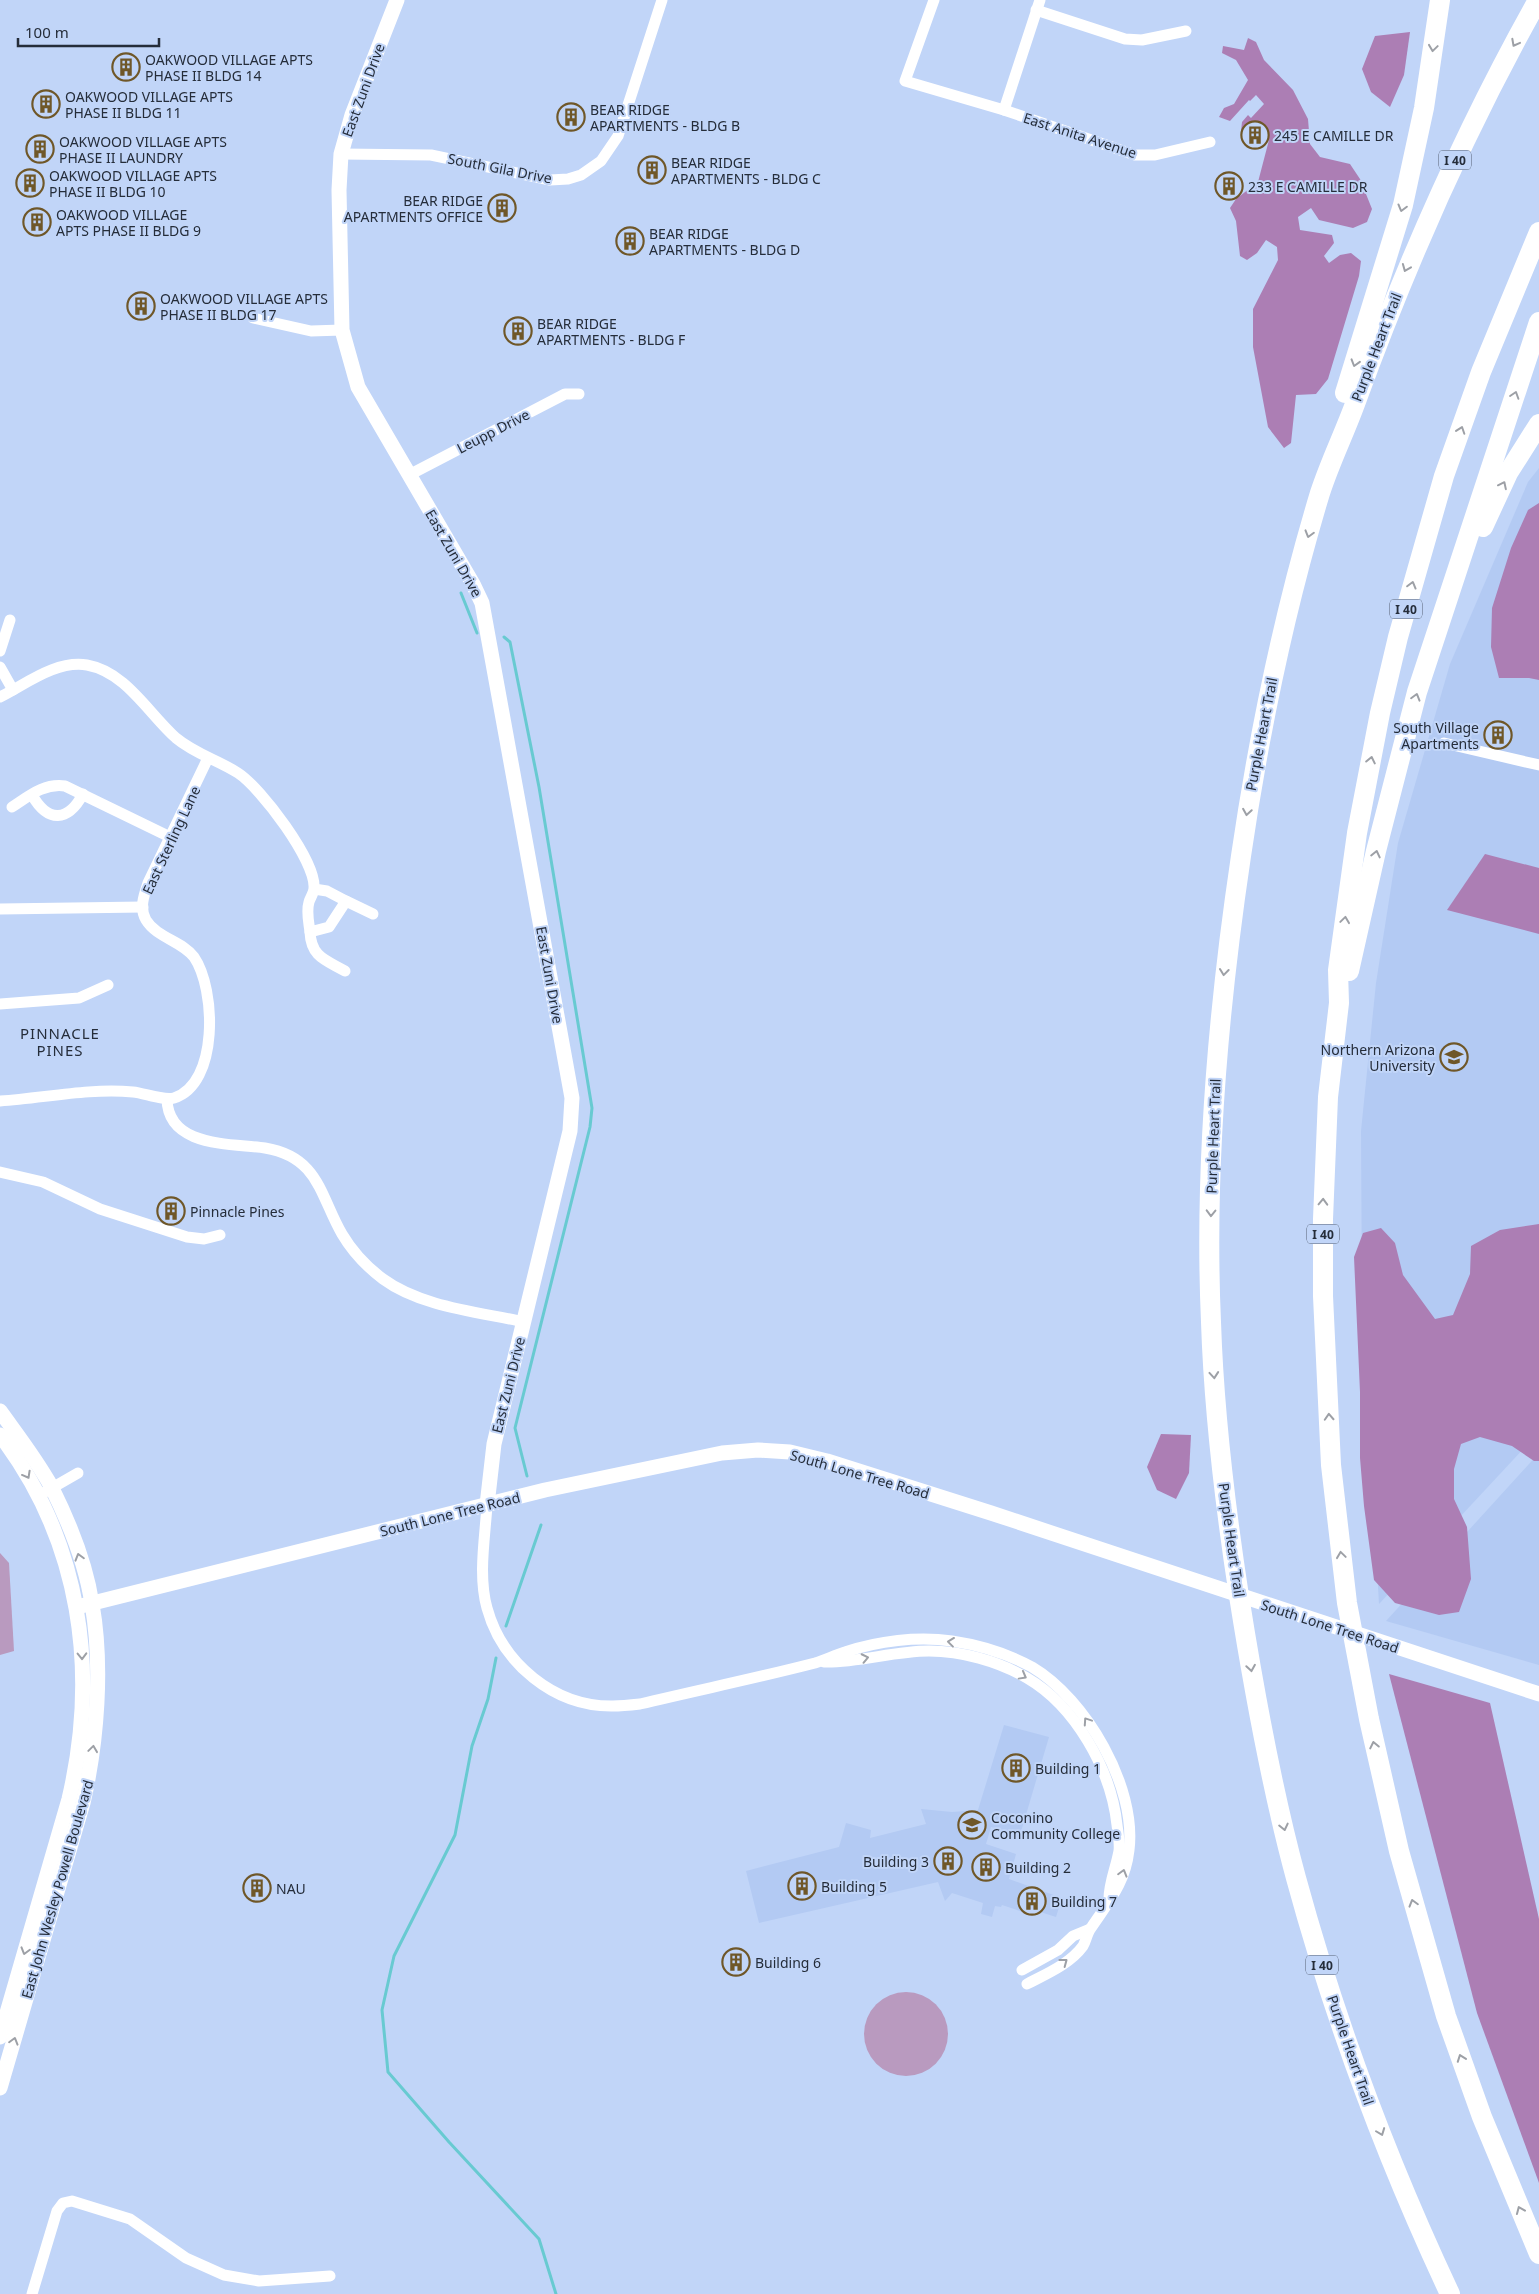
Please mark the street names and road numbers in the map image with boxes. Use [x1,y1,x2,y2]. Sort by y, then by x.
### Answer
street label: East Zuni Drive [337,41,389,139]
street label: East Anita Avenue [1021,108,1139,162]
street label: South Gila Drive [446,149,554,187]
road number: I 40 [1439,150,1471,170]
street label: Purple Heart Trail [1347,290,1405,404]
street label: Leupp Drive [453,404,533,457]
street label: East Zuni Drive [421,506,487,600]
road number: I 40 [1390,600,1422,618]
street label: Purple Heart Trail [1241,676,1281,792]
street label: East Sterling Lane [138,783,204,897]
street label: East Zuni Drive [532,925,568,1025]
street label: Purple Heart Trail [1202,1078,1224,1194]
road number: I 40 [1307,1224,1339,1244]
street label: East Zuni Drive [487,1335,529,1435]
street label: South Lone Tree Road [788,1445,932,1503]
street label: Purple Heart Trail [1215,1482,1249,1598]
street label: South Lone Tree Road [378,1487,522,1541]
street label: South Lone Tree Road [1259,1595,1401,1657]
street label: East John Wesley Powell Boulevard [17,1777,97,2001]
road number: I 40 [1306,1956,1338,1974]
street label: Purple Heart Trail [1323,1993,1379,2107]

